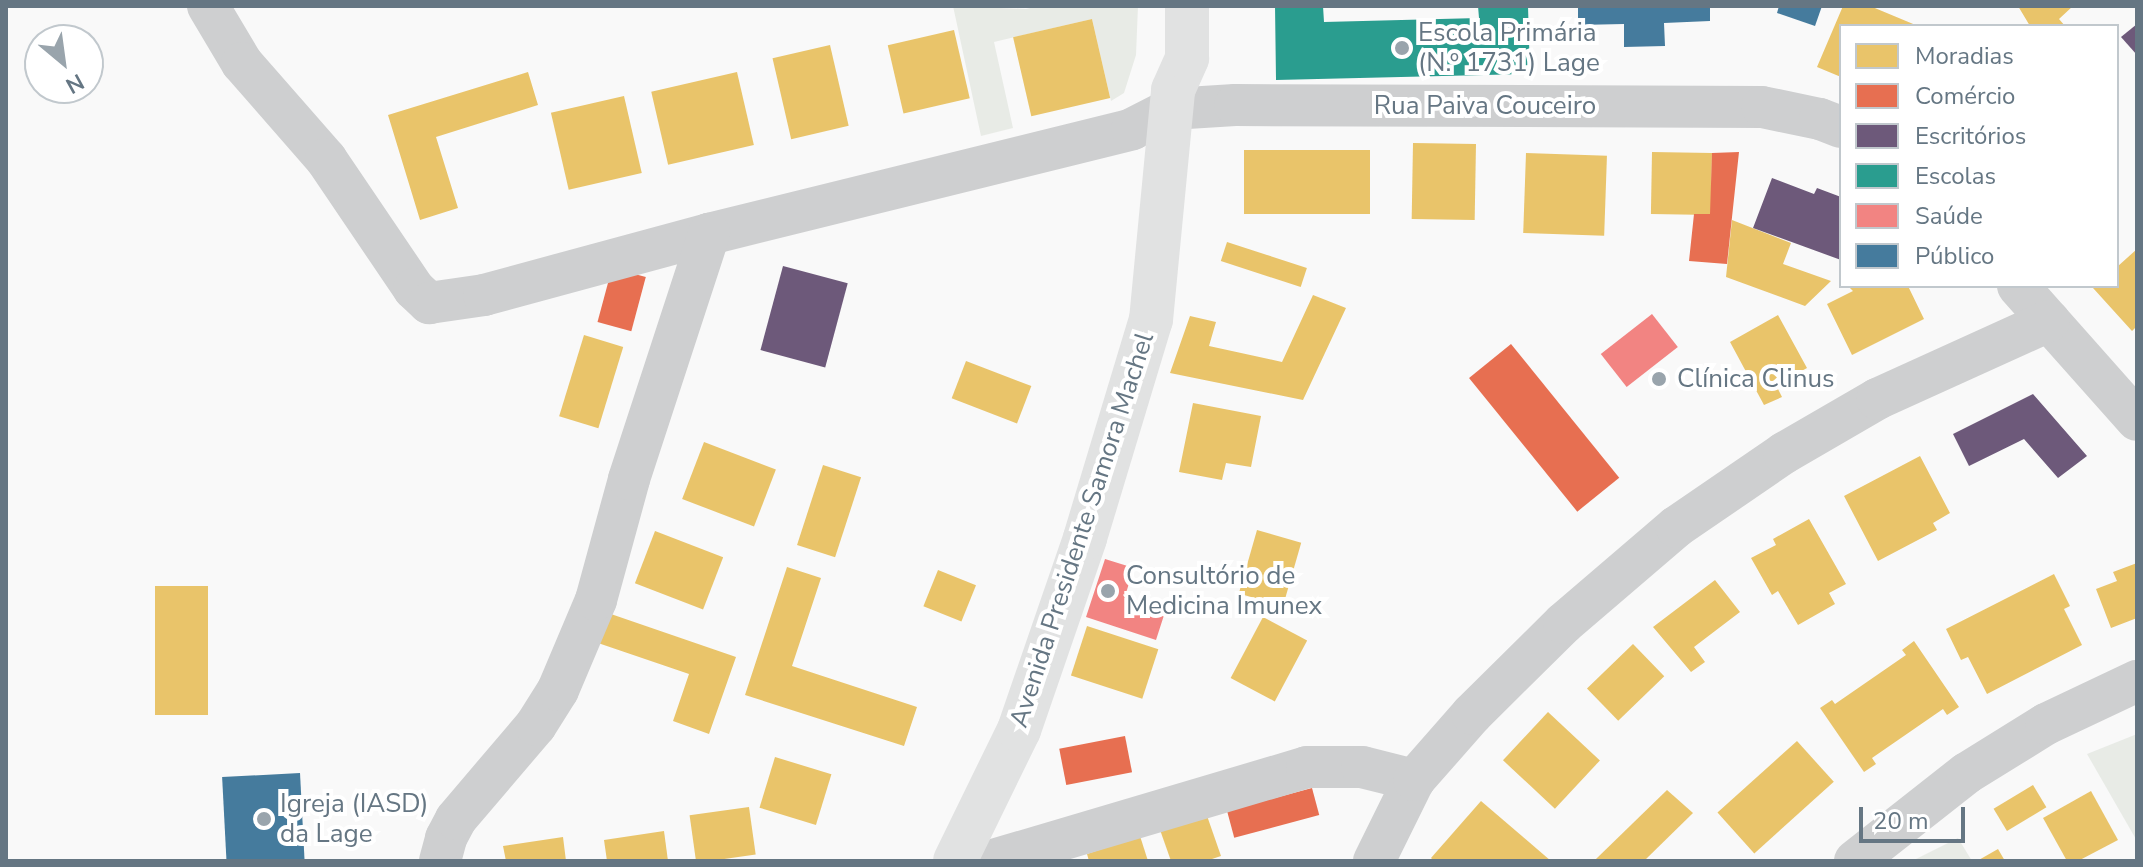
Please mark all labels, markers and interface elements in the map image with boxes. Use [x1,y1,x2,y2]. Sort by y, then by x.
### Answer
place label: Escola Primária (N.º 1731) Lage [1418,17,1600,78]
north arrow [24,24,104,104]
legend [1839,24,2119,288]
marker: Escola Primária (N.º 1731) Lage [1393,39,1411,57]
text: Moradias [1915,40,2014,72]
text: N [60,66,89,100]
text: Comércio [1915,80,2015,112]
street label: Rua Paiva Couceiro [1374,90,1596,122]
text: Escritórios [1915,120,2026,152]
text: Escolas [1915,160,1996,192]
text: Saúde [1915,200,1983,232]
text: Público [1915,240,1994,272]
street label: Avenida Presidente Samora Machel [1003,329,1161,731]
place label: Clínica Clinus [1677,363,1835,395]
marker: Clínica Clinus [1648,368,1670,390]
place label: Consultório de Medicina Imunex [1126,560,1322,622]
marker: Consultório de Medicina Imunex [1097,580,1119,602]
place label: Igreja (IASD) da Lage [280,788,428,850]
scale bar [1863,791,1969,841]
text: 20 m [1873,805,1929,837]
marker: Igreja (IASD) da Lage [255,810,273,828]

